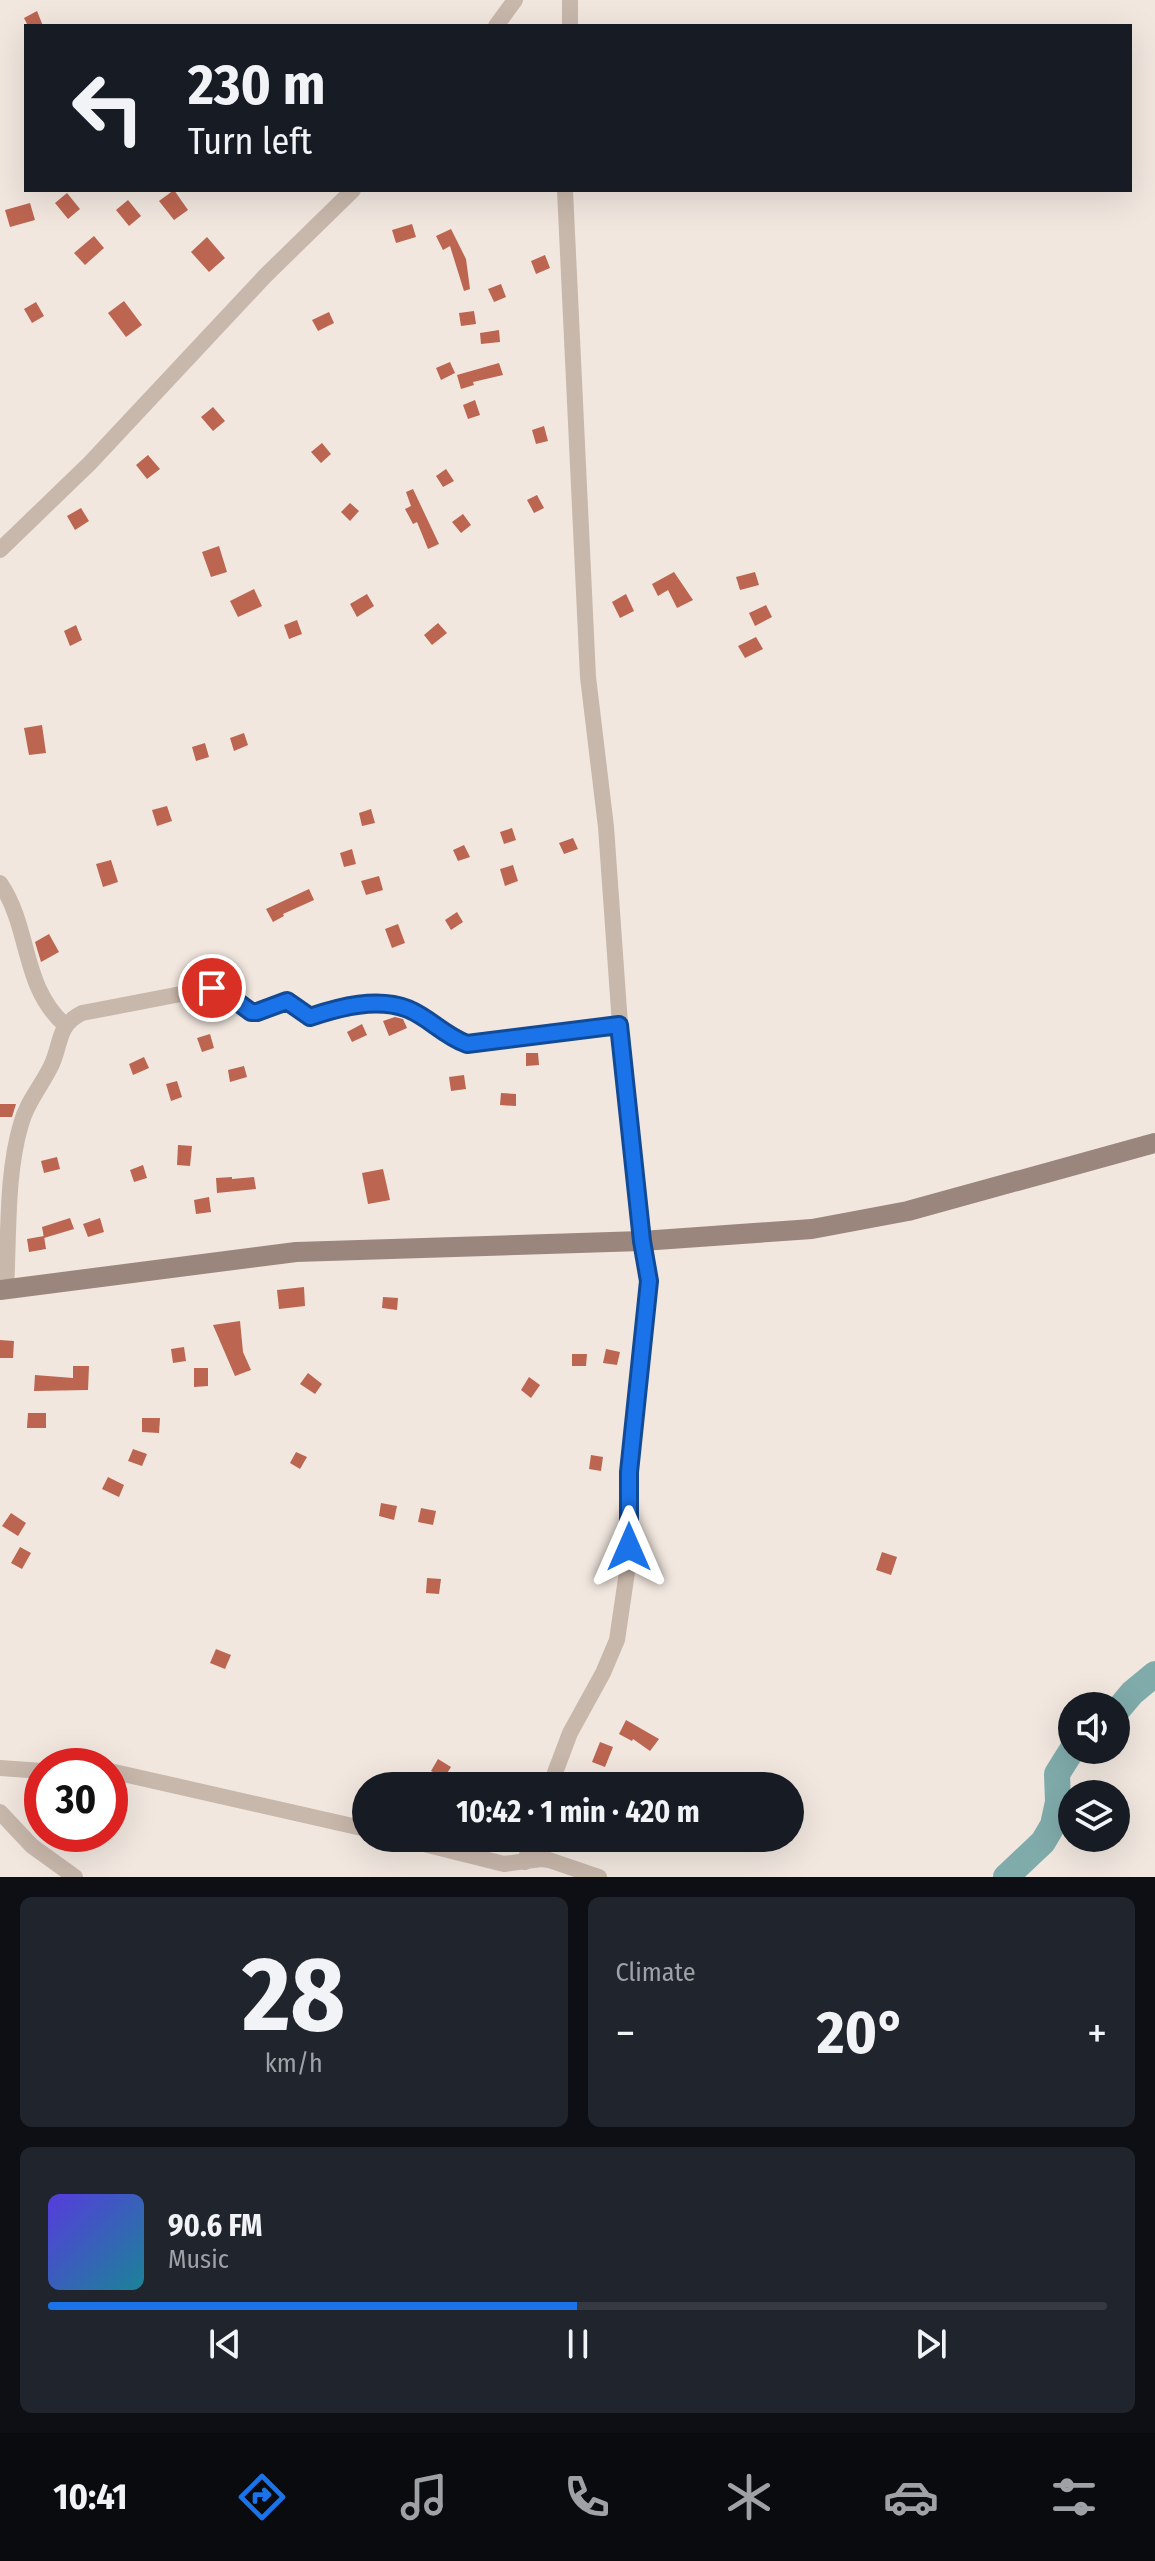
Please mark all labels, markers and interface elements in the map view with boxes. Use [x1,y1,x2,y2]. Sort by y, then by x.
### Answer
text: 230 m [188,52,325,119]
icon: left [56,56,160,160]
text: Turn left [188,120,312,164]
pin [178,954,246,1022]
icon: arrive [190,966,234,1010]
position arrow [587,1505,671,1589]
map controls [1058,1692,1130,1852]
button: sound [1058,1692,1130,1764]
speed limit sign: 30 [24,1748,128,1852]
button: layers [1058,1780,1130,1852]
text: 10:42 · 1 min · 420 m [456,1794,700,1830]
text: 28 [242,1933,345,2058]
text: Climate [616,1957,696,1988]
text: 20° [817,1997,905,2069]
text: − [616,2007,635,2060]
text: + [1087,2007,1107,2060]
text: km/h [265,2048,323,2079]
text: 90.6 FM [168,2208,262,2244]
text: Music [168,2244,229,2275]
icon: previous [203,2322,247,2366]
icon: pause [556,2322,600,2366]
icon: next [909,2322,953,2366]
icon: directions [234,2469,290,2525]
icon: music [396,2469,452,2525]
icon: phone [559,2469,615,2525]
icon: climate [721,2469,777,2525]
icon: car [883,2469,939,2525]
icon: filters [1046,2469,1102,2525]
text: 10:41 [53,2475,127,2519]

